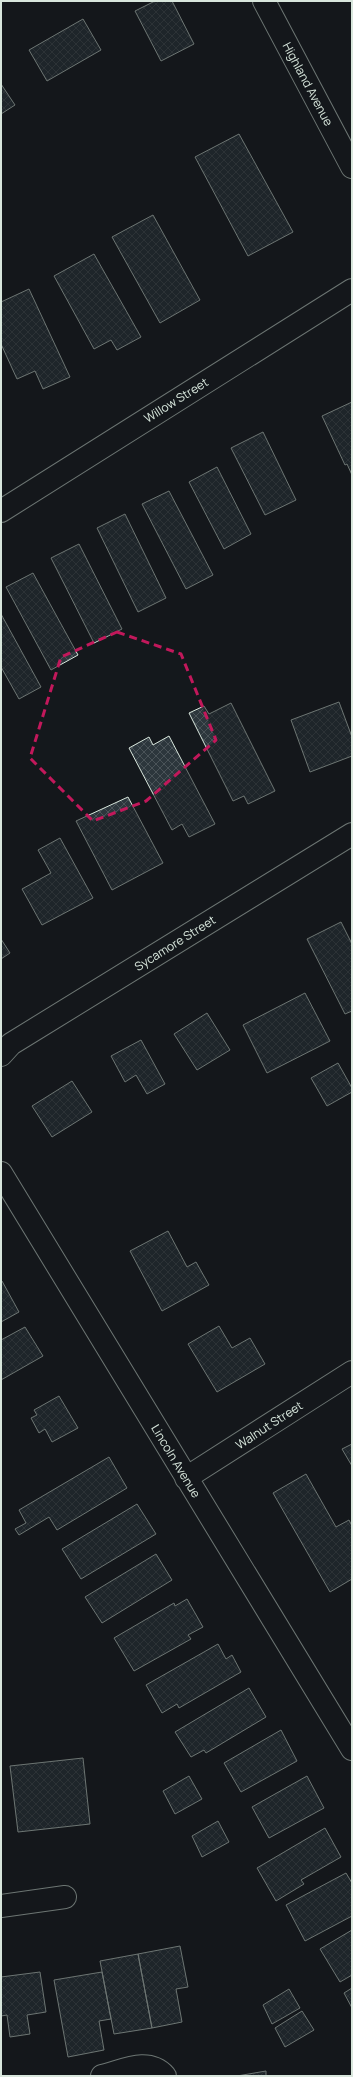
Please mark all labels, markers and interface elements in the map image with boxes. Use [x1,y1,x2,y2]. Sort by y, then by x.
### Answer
street label: Highland Avenue [279,39,337,129]
street label: Willow Street [140,373,212,427]
street label: Sycamore Street [131,911,219,975]
street label: Walnut Street [232,1397,306,1453]
street label: Lincoln Avenue [147,1421,205,1501]

